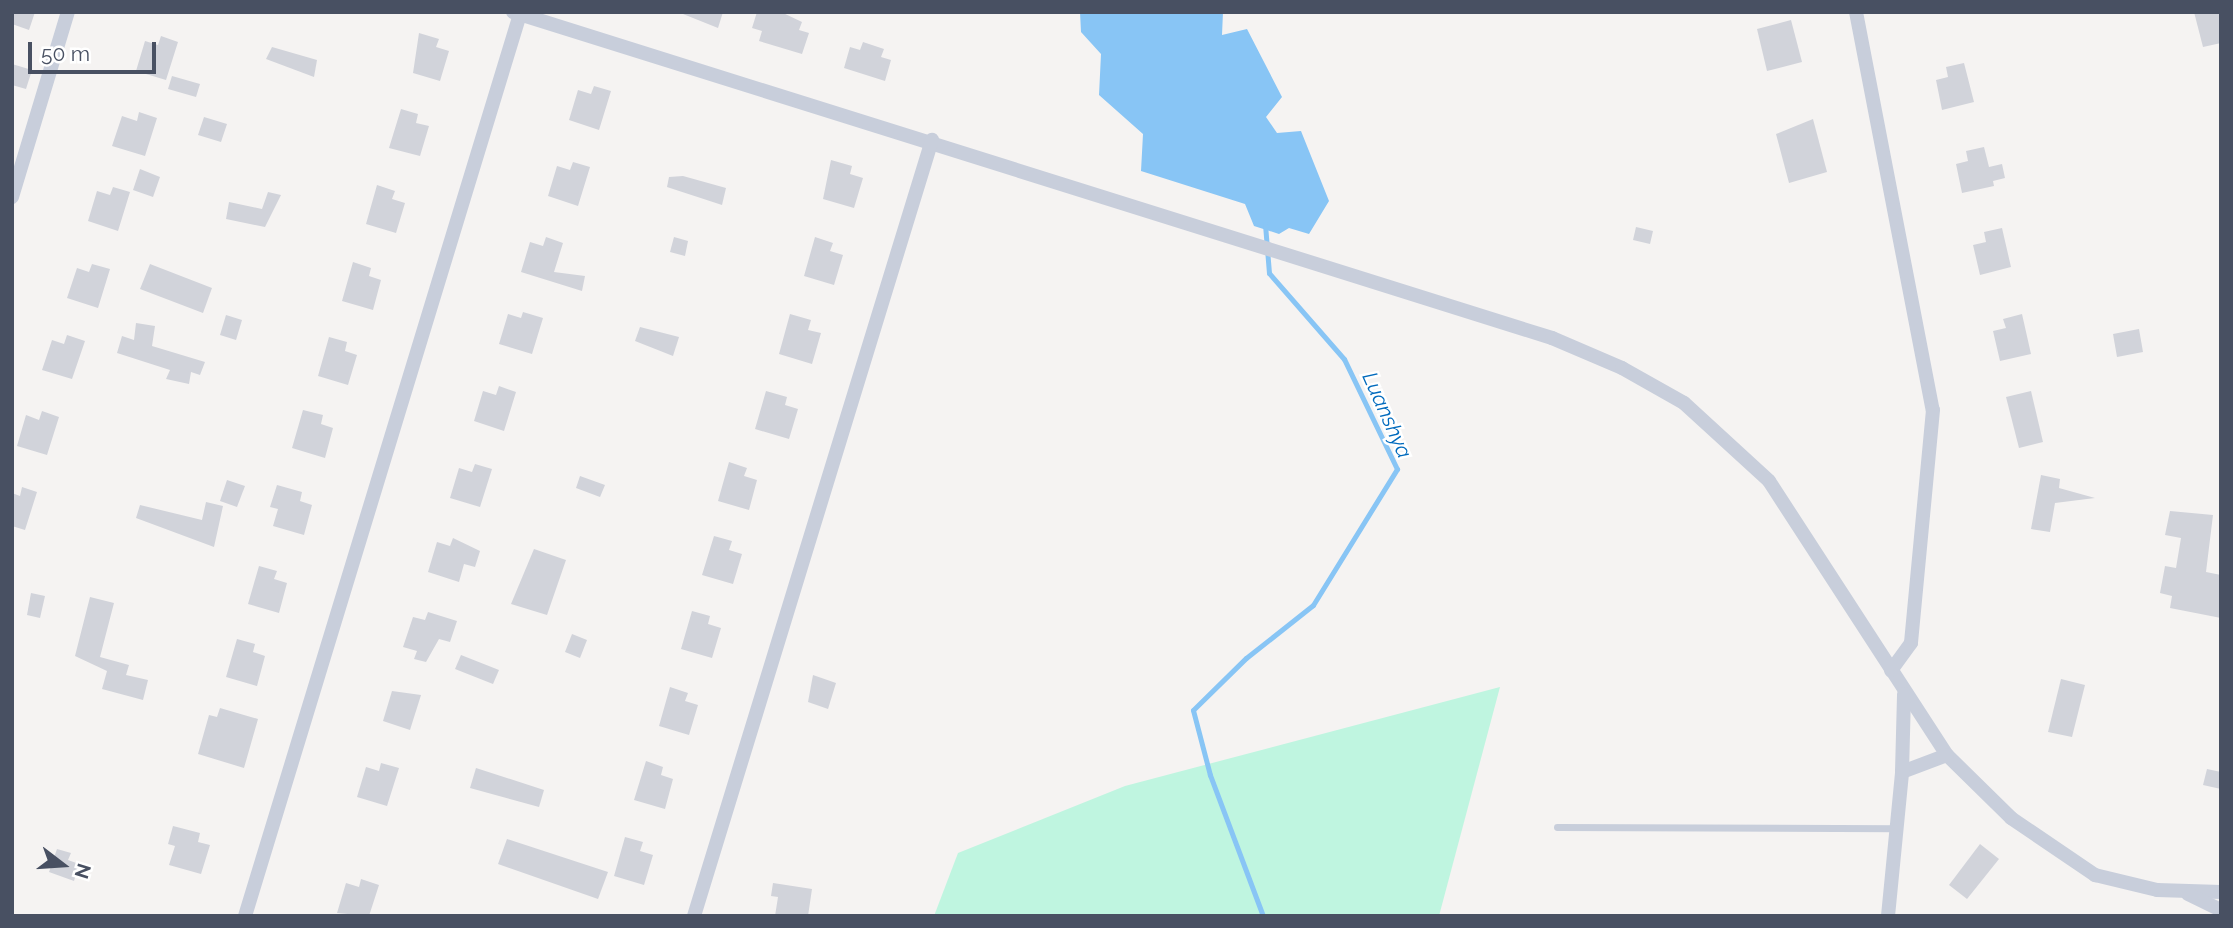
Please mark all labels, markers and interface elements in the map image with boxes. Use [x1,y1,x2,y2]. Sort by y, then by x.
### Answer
scale bar [32,28,159,72]
text: 50 m [41,41,90,66]
water label: Luanshya [1357,368,1417,462]
north arrow [28,830,98,900]
text: N [70,861,96,881]

